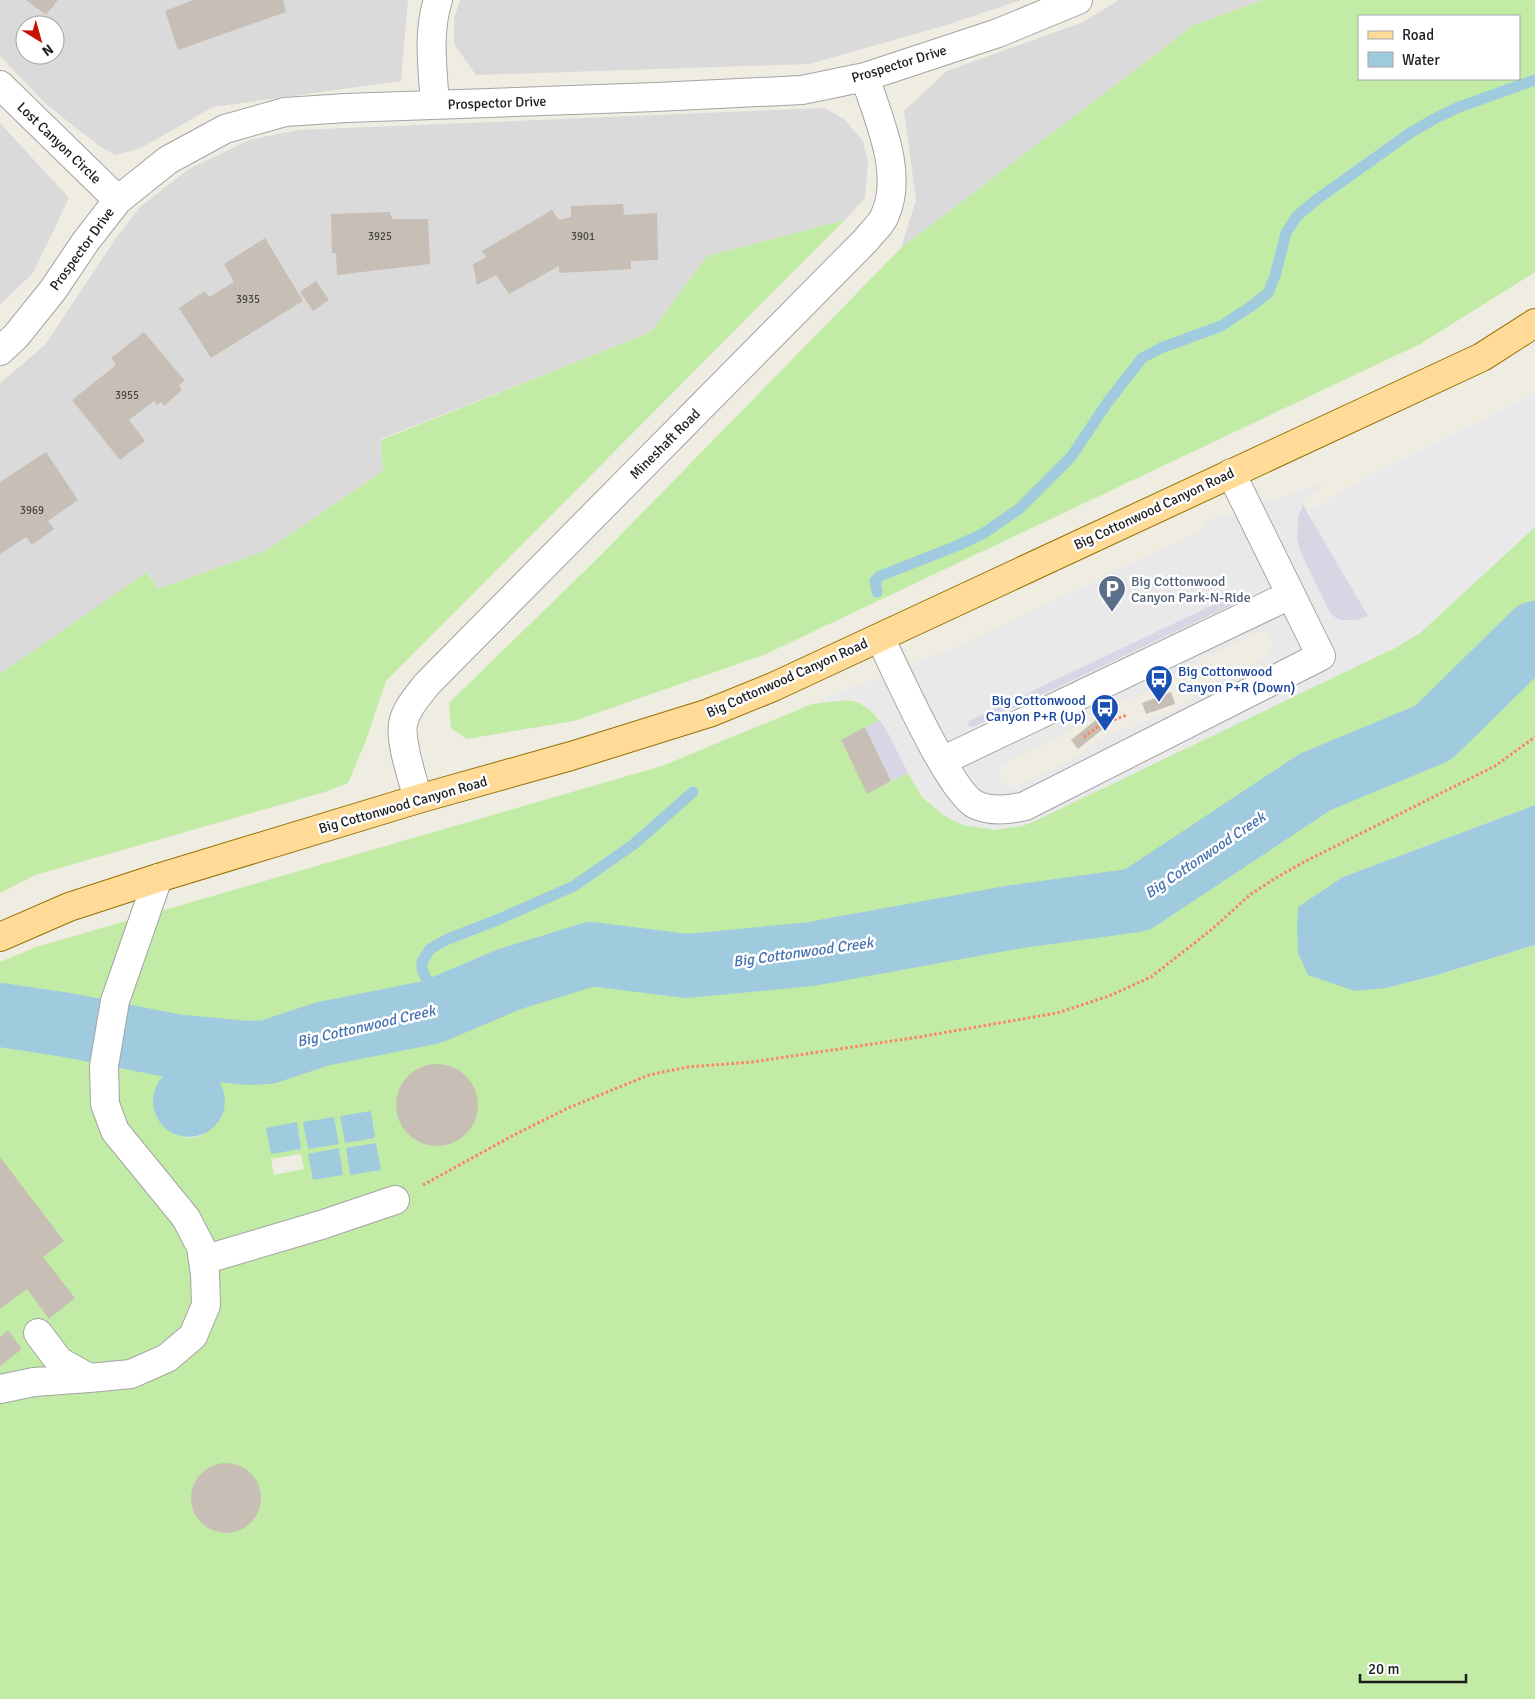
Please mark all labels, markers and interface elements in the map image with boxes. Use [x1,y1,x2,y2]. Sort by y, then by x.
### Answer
north arrow [15,15,65,65]
legend [1358,15,1520,80]
text: Road [1402,26,1434,44]
text: N [39,40,57,60]
street label: Prospector Drive [849,41,949,87]
text: Water [1402,51,1440,69]
street label: Prospector Drive [447,93,547,113]
street label: Lost Canyon Circle [13,99,105,187]
street label: Prospector Drive [46,204,118,294]
house number: 3925 [368,230,392,243]
house number: 3901 [571,230,595,243]
house number: 3935 [236,293,260,306]
house number: 3955 [115,389,139,402]
street label: Mineshaft Road [626,405,704,483]
street label: Big Cottonwood Canyon Road [1071,464,1237,554]
house number: 3969 [20,504,44,517]
place label: Big Cottonwood Canyon Park-N-Ride [1131,573,1251,606]
parking icon: Big Cottonwood Canyon Park-N-Ride [1097,574,1127,613]
street label: Big Cottonwood Canyon Road [704,635,870,721]
place label: Big Cottonwood Canyon P+R (Down) [1178,663,1295,696]
bus stop icon: Big Cottonwood Canyon P+R (Down) [1144,664,1174,703]
place label: Big Cottonwood Canyon P+R (Up) [986,692,1086,725]
bus stop icon: Big Cottonwood Canyon P+R (Up) [1090,693,1120,732]
street label: Big Cottonwood Canyon Road [317,773,489,837]
water label: Big Cottonwood Creek [1141,807,1270,902]
water label: Big Cottonwood Creek [732,933,876,971]
water label: Big Cottonwood Creek [295,1001,438,1051]
scale bar [1360,1652,1466,1684]
text: 20 m [1368,1660,1399,1678]

